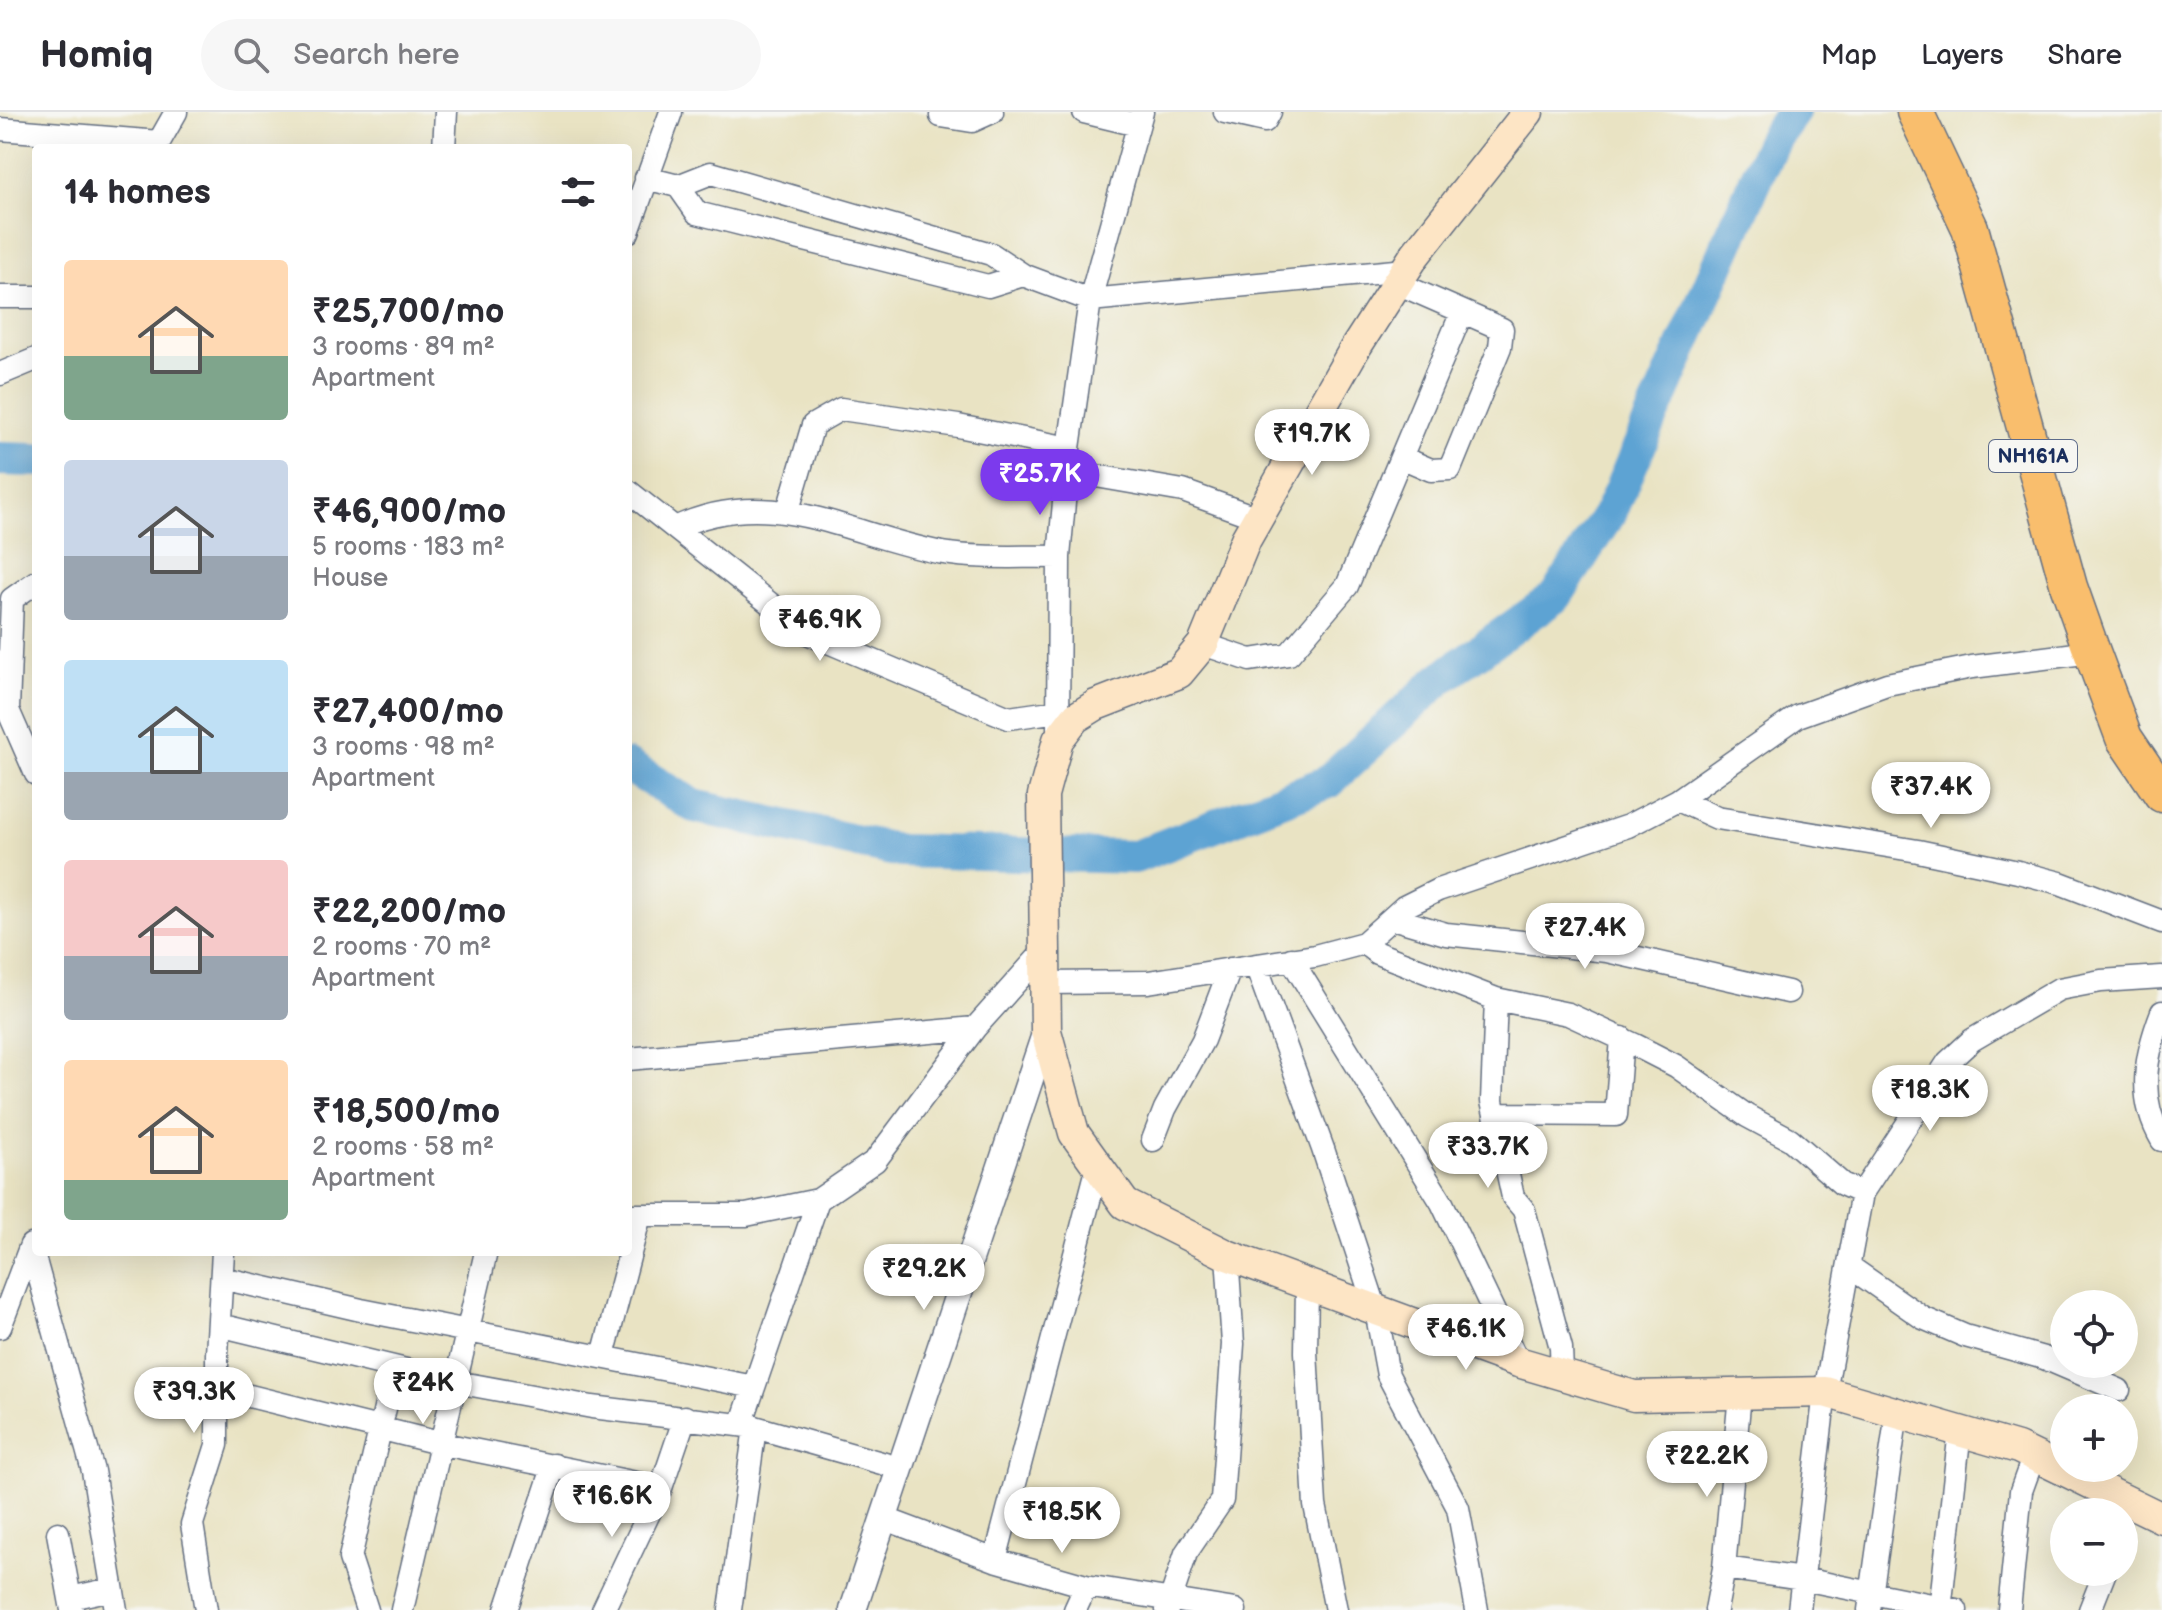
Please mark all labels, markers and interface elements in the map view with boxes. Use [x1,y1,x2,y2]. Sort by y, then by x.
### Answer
search box [201,19,761,91]
text: Homiq [40,33,153,78]
icon: search [229,33,273,77]
text: Search here [293,37,460,73]
text: Map [1821,39,1877,72]
text: Layers [1921,39,2004,72]
text: Share [2048,39,2122,72]
icon: filters [556,170,600,214]
text: 14 homes [64,172,211,213]
text: ₹25,700/mo [312,291,504,332]
icon: home [128,292,224,388]
text: 3 rooms · 89 m² [312,332,495,363]
text: Apartment [312,363,435,394]
pin: ₹19.7K [1247,409,1377,477]
text: ₹19.7K [1273,419,1351,450]
road number: NH161A [1989,440,2077,472]
pin: ₹25.7K [975,449,1105,517]
text: ₹25.7K [998,459,1082,490]
text: ₹46,900/mo [312,491,506,532]
icon: home [128,492,224,588]
text: 5 rooms · 183 m² [312,532,505,563]
text: House [312,563,388,594]
pin: ₹46.9K [755,595,885,663]
text: ₹46.9K [778,605,862,636]
text: ₹27,400/mo [312,691,504,732]
icon: home [128,692,224,788]
text: 3 rooms · 98 m² [312,732,495,763]
pin: ₹37.4K [1866,762,1996,830]
text: Apartment [312,763,435,794]
text: ₹37.4K [1889,772,1973,803]
text: ₹22,200/mo [312,891,506,932]
icon: home [128,892,224,988]
pin: ₹27.4K [1520,903,1650,971]
text: ₹27.4K [1544,913,1626,944]
text: 2 rooms · 70 m² [312,932,491,963]
text: Apartment [312,963,435,994]
pin: ₹18.3K [1865,1065,1995,1133]
text: ₹18.3K [1890,1075,1970,1106]
text: ₹18,500/mo [312,1091,500,1132]
icon: home [128,1092,224,1188]
pin: ₹33.7K [1423,1122,1553,1190]
text: 2 rooms · 58 m² [312,1132,494,1163]
text: ₹33.7K [1447,1132,1530,1163]
text: Apartment [312,1163,435,1194]
pin: ₹29.2K [859,1244,989,1312]
text: ₹29.2K [882,1254,966,1285]
map controls [2050,1290,2138,1586]
button: locate [2050,1290,2138,1378]
pin: ₹46.1K [1401,1304,1531,1372]
text: ₹46.1K [1426,1314,1506,1345]
pin: ₹24K [376,1358,470,1426]
pin: ₹39.3K [129,1367,259,1435]
text: ₹24K [392,1368,454,1399]
text: ₹39.3K [152,1377,236,1408]
button: + [2050,1394,2138,1482]
pin: ₹22.2K [1642,1431,1772,1499]
text: ₹22.2K [1665,1441,1750,1472]
pin: ₹16.6K [547,1471,677,1539]
text: ₹16.6K [572,1481,652,1512]
pin: ₹18.5K [997,1487,1127,1555]
text: ₹18.5K [1022,1497,1102,1528]
button: − [2050,1498,2138,1586]

